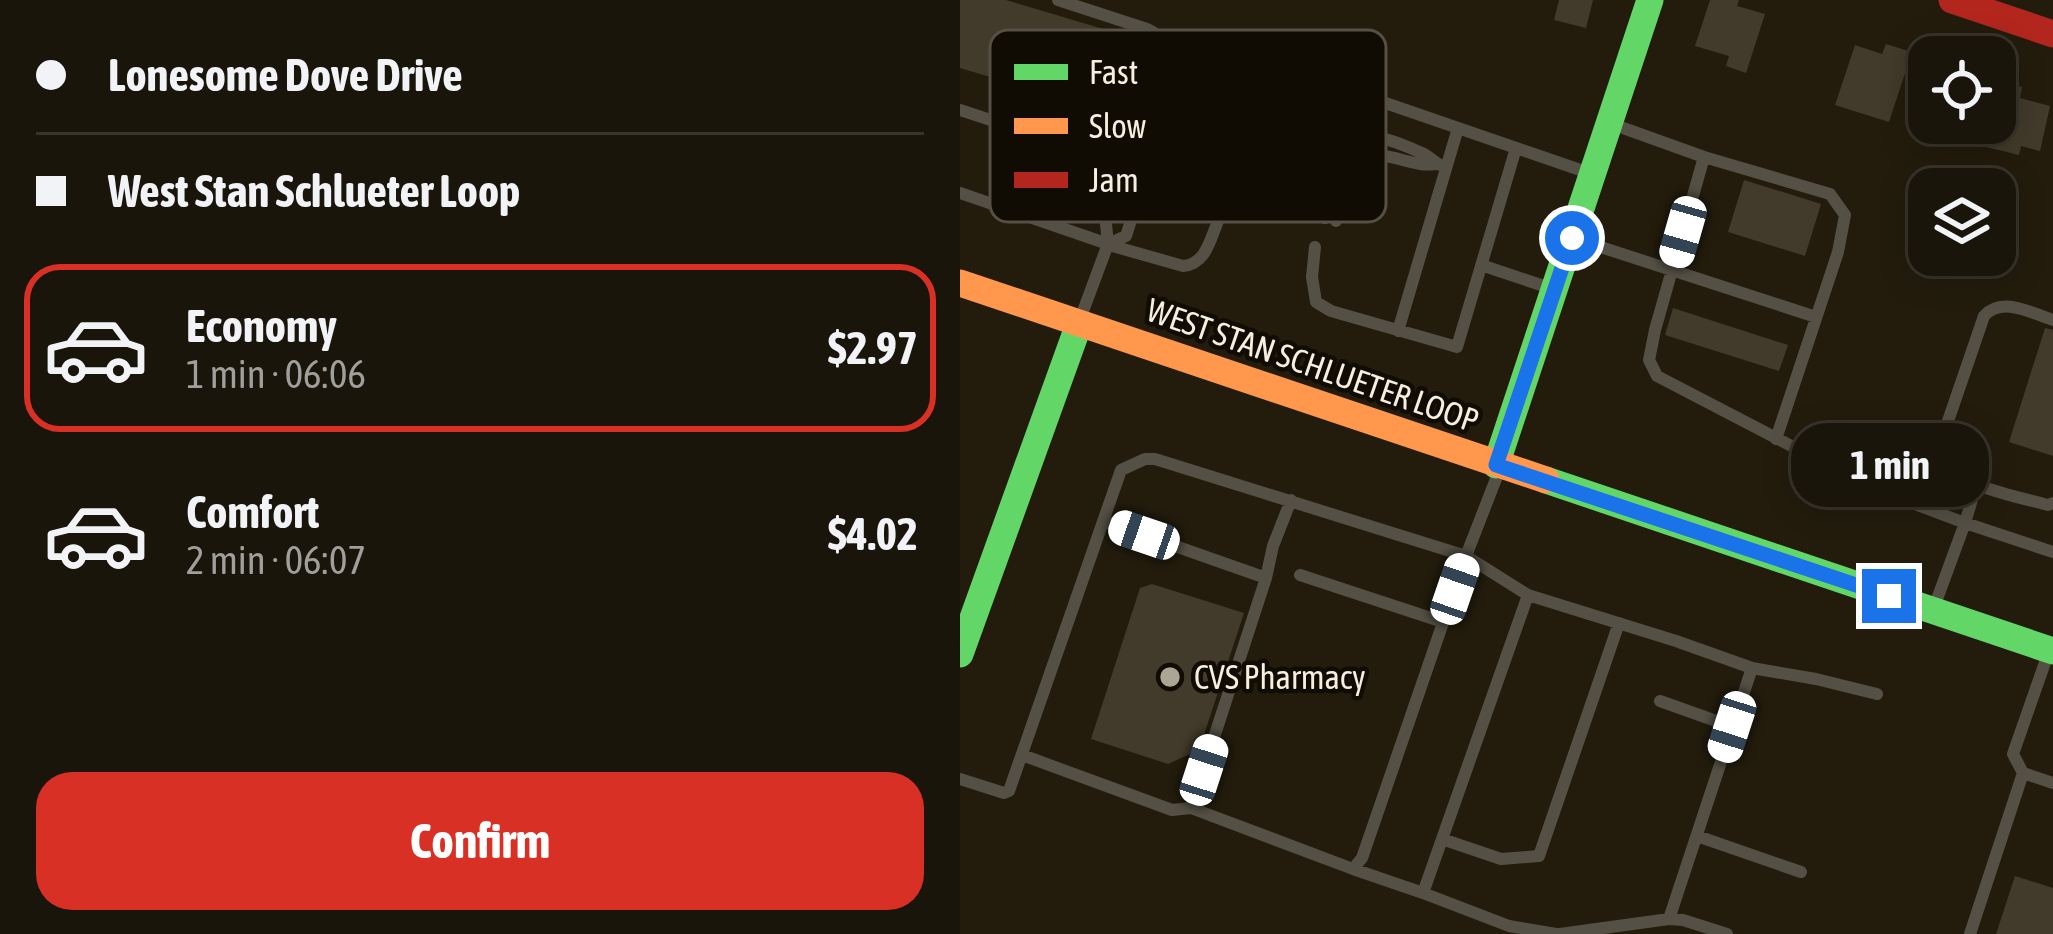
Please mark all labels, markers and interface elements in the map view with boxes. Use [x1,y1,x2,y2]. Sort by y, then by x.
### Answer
legend [990,30,1386,222]
map controls [1908,36,2016,276]
button: locate [1908,36,2016,144]
text: Lonesome Dove Drive [108,49,463,101]
text: Fast [1089,53,1138,91]
text: Slow [1089,107,1146,145]
text: Jam [1089,161,1139,199]
text: West Stan Schlueter Loop [108,165,520,217]
button: layers [1908,168,2016,276]
car [1656,192,1710,272]
route start [1545,211,1599,265]
street label: WEST STAN SCHLUETER LOOP [1142,290,1484,440]
icon: car [42,294,150,402]
text: Economy [186,300,337,352]
text: $2.97 [828,322,918,374]
text: 1 min · 06:06 [186,352,366,396]
callout: 1 min [1790,422,1988,506]
text: 1 min [1850,443,1930,487]
icon: car [42,480,150,588]
text: Comfort [186,486,319,538]
car [1104,506,1184,564]
text: $4.02 [828,508,918,560]
text: 2 min · 06:07 [186,538,366,582]
car [1426,549,1484,629]
route end [1862,569,1916,623]
place label: CVS Pharmacy [1194,658,1366,696]
marker: CVS Pharmacy [1157,664,1183,690]
car [1704,687,1760,767]
car [1176,730,1232,810]
button: Confirm [36,772,924,910]

